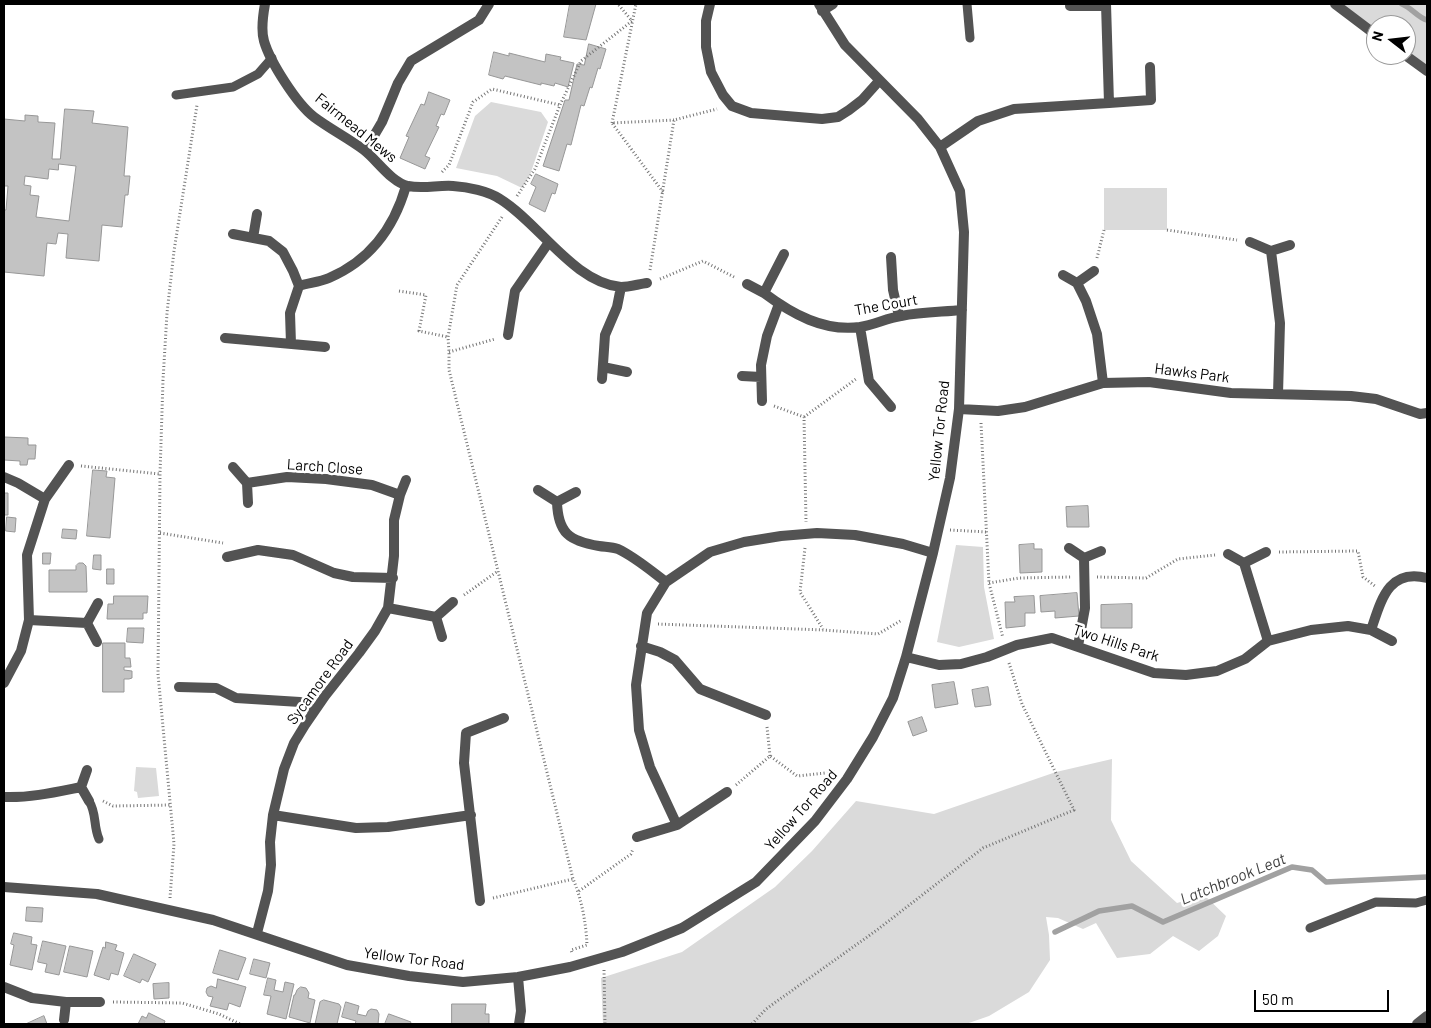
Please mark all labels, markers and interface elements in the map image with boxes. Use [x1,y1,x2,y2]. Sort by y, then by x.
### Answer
north arrow [1366,15,1416,65]
text: N [1368,29,1387,43]
street label: Fairmead Mews [311,89,401,167]
street label: The Court [853,291,919,319]
street label: Hawks Park [1154,359,1230,387]
street label: Yellow Tor Road [925,380,953,482]
street label: Larch Close [286,455,364,479]
street label: Two Hills Park [1070,621,1162,665]
street label: Sycamore Road [283,636,357,728]
street label: Yellow Tor Road [761,766,841,854]
water label: Latchbrook Leat [1177,849,1289,909]
street label: Yellow Tor Road [363,944,465,974]
scale bar [1256,980,1391,1012]
text: 50 m [1262,990,1294,1008]

